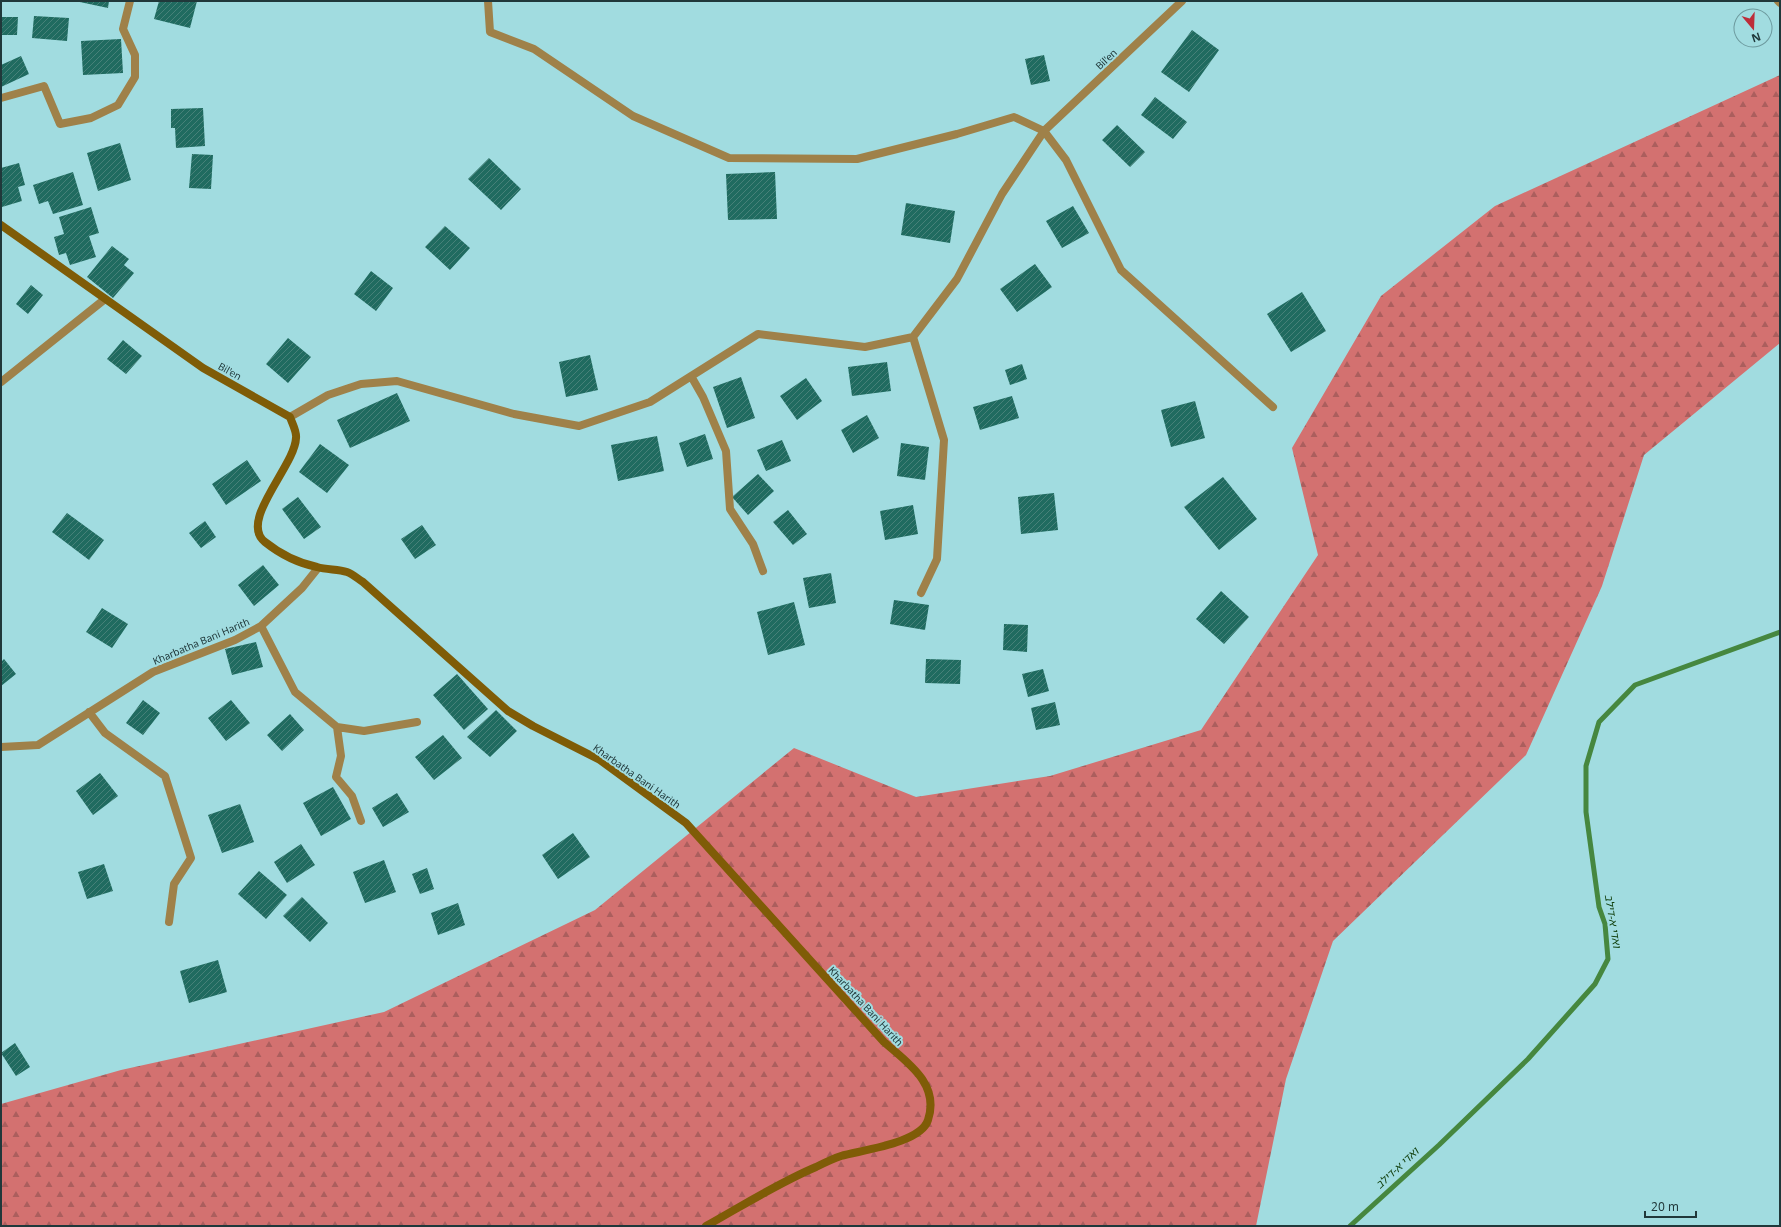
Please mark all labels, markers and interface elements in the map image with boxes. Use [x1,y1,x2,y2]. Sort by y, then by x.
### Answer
north arrow [1733,8,1773,48]
text: N [1750,29,1763,46]
street label: Bil'en [1092,45,1120,73]
street label: Bil'en [216,359,244,383]
street label: Kharbatha Bani Harith [150,614,252,668]
street label: Kharbatha Bani Harith [590,740,684,812]
water label: ואדי א-דילב [1602,893,1625,950]
street label: Kharbatha Bani Harith [825,963,907,1049]
water label: ואדי א-דילב [1372,1143,1423,1191]
scale bar [1645,1193,1696,1219]
text: 20 m [1651,1198,1679,1215]

